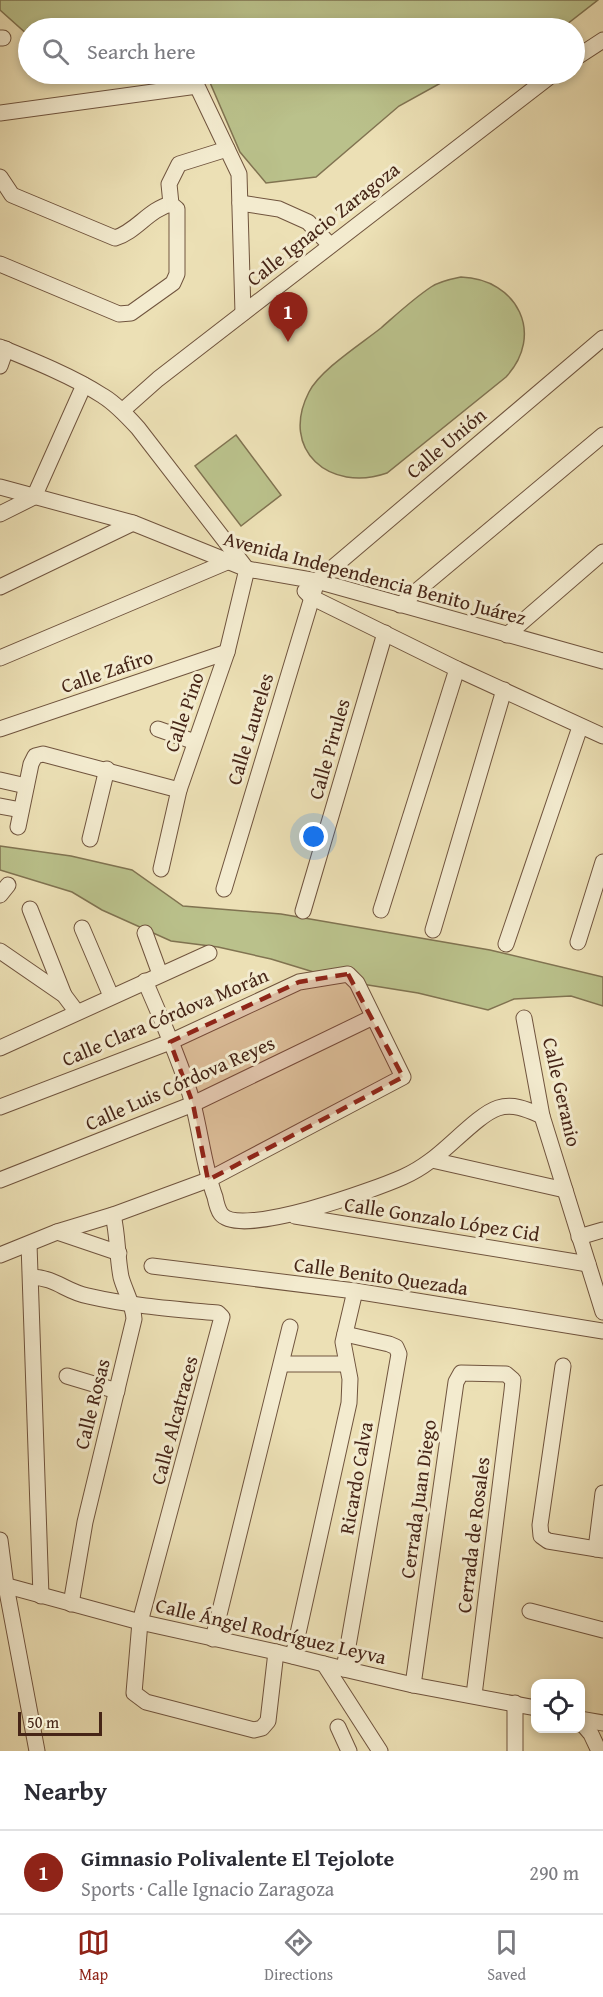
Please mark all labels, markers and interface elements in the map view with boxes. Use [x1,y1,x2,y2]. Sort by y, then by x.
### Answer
search box [18,18,585,84]
icon: search [39,35,72,68]
text: Search here [87,35,196,67]
street label: Calle Ignacio Zaragoza [240,154,406,293]
pin: 1 [268,292,308,342]
street label: Calle Unión [399,400,492,485]
street label: Avenida Independencia Benito Juárez [221,523,530,632]
street label: Calle Zafiro [57,641,157,700]
street label: Calle Pino [156,668,211,756]
street label: Calle Laureles [219,669,280,788]
street label: Calle Pirules [300,695,357,803]
your location [299,822,328,851]
street label: Calle Clara Córdova Morán [57,960,273,1073]
street label: Calle Luis Córdova Reyes [80,1028,279,1137]
street label: Calle Geranio [536,1035,589,1149]
street label: Calle Gonzalo López Cid [342,1189,542,1248]
street label: Calle Benito Quezada [292,1249,470,1302]
street label: Calle Alcatraces [142,1352,205,1487]
street label: Calle Rosas [66,1355,117,1452]
street label: Cerrada Juan Diego [392,1418,443,1580]
street label: Ricardo Calva [331,1419,380,1536]
street label: Cerrada de Rosales [449,1455,496,1615]
street label: Calle Ángel Rodríguez Leyva [153,1590,390,1671]
map controls [531,1679,585,1733]
button: locate [531,1679,585,1733]
scale bar [18,1709,102,1736]
text: 50 m [27,1710,59,1734]
text: Nearby [24,1771,107,1810]
text: Gimnasio Polivalente El Tejolote [81,1842,394,1874]
text: 1 [38,1858,49,1887]
text: 290 m [529,1858,579,1887]
text: Sports · Calle Ignacio Zaragoza [81,1874,334,1903]
tab: Map [77,1926,110,1986]
tab: Directions [264,1926,333,1986]
tab: Saved [487,1926,526,1986]

